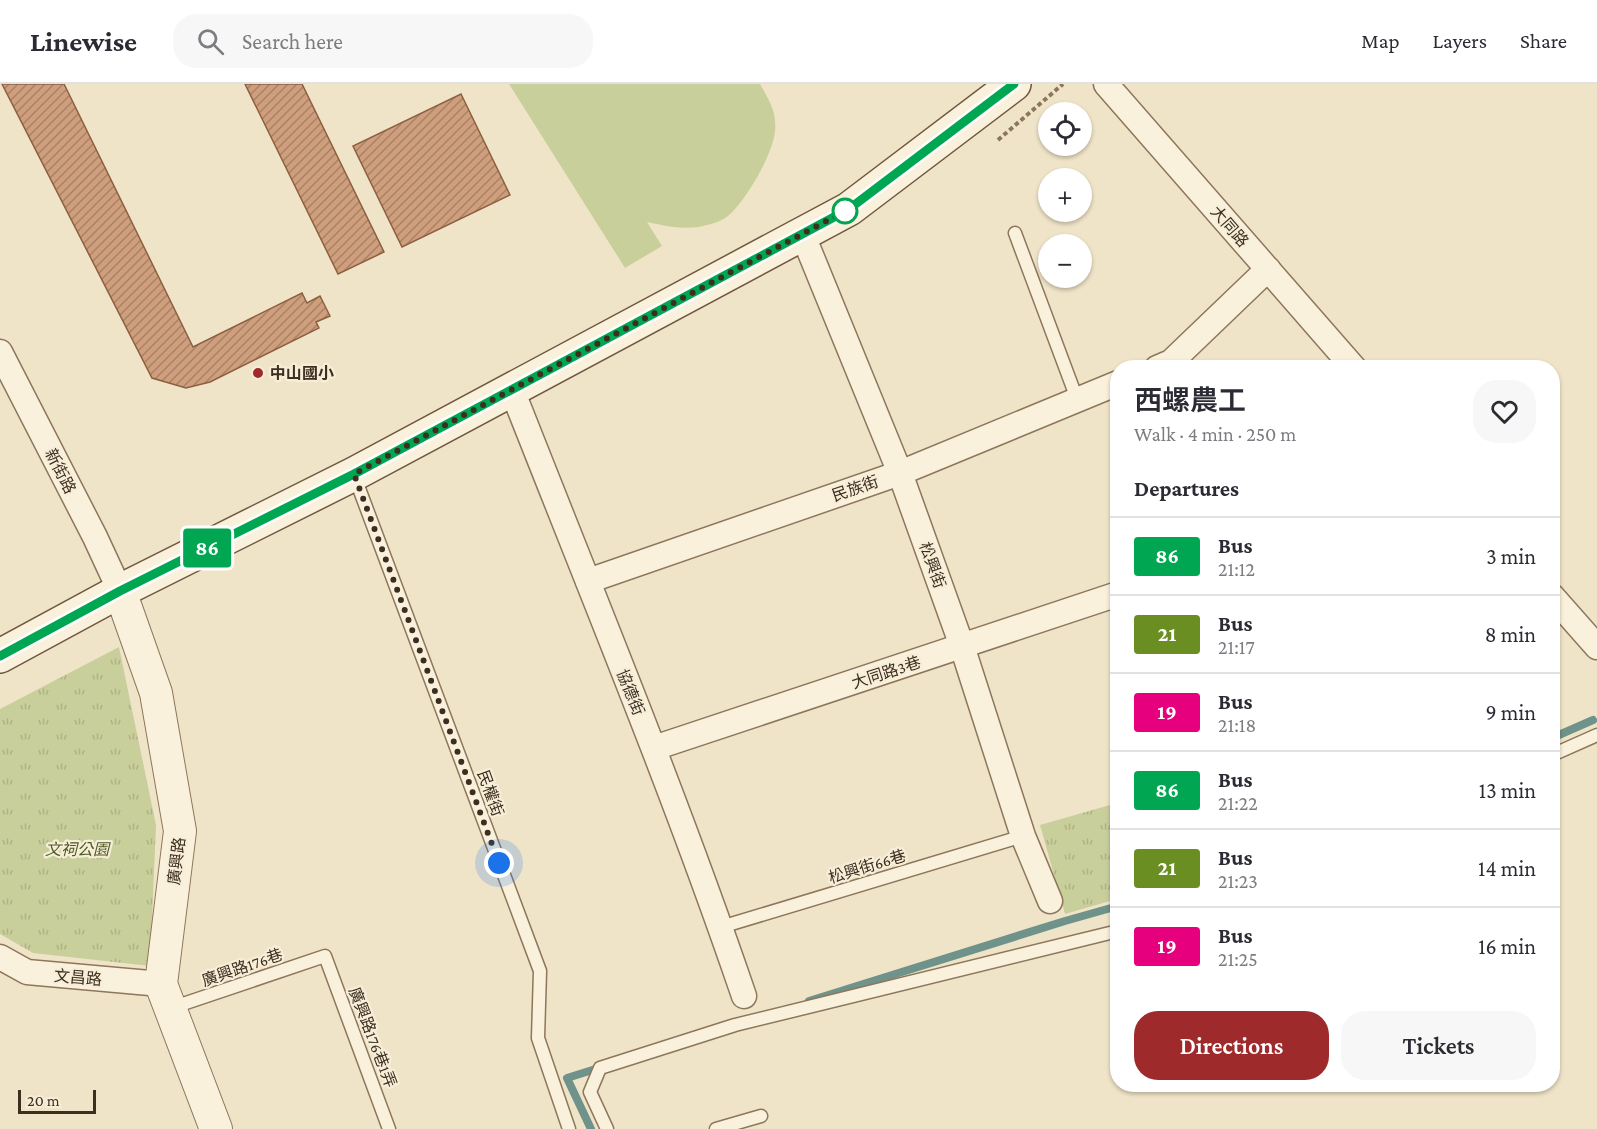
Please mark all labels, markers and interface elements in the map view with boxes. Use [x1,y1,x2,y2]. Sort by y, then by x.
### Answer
search box [173,14,593,68]
icon: search [194,25,227,58]
text: Linewise [30,26,137,57]
text: Search here [242,29,343,54]
text: Map [1361,29,1400,53]
text: Layers [1433,29,1487,53]
text: Share [1520,29,1567,53]
map controls [1038,102,1092,288]
button: locate [1038,102,1092,156]
button: + [1038,168,1092,222]
unlabelled marker [832,198,858,224]
street label: 大同路 [1207,203,1252,250]
button: − [1038,234,1092,288]
place label: 中山國小 [270,365,334,382]
marker: 中山國小 [251,366,265,380]
button: heart [1473,380,1536,443]
text: 西螺農工 [1134,385,1246,416]
text: Walk · 4 min · 250 m [1134,423,1296,445]
street label: 新街路 [42,446,79,496]
street label: 民族街 [830,473,881,504]
text: Departures [1134,476,1239,501]
line badge: 86 [180,528,234,568]
text: Bus [1218,533,1252,558]
text: 86 [195,536,219,560]
street label: 松興街 [916,540,949,591]
text: 86 [1155,544,1179,568]
text: 3 min [1486,544,1536,569]
text: 21:12 [1218,558,1255,580]
text: Bus [1218,611,1252,636]
text: 21 [1158,622,1176,646]
text: 8 min [1485,622,1536,647]
text: 21:17 [1218,636,1255,658]
street label: 大同路3巷 [849,653,923,692]
street label: 協德街 [614,667,647,718]
text: Bus [1218,689,1252,714]
text: 19 [1157,700,1177,724]
text: 9 min [1485,700,1536,725]
text: 21:18 [1218,714,1256,736]
text: Bus [1218,767,1252,792]
street label: 民權街 [474,768,507,819]
text: 86 [1155,778,1179,802]
text: 13 min [1479,778,1536,803]
text: 21:22 [1218,792,1258,814]
street label: 廣興路 [165,836,188,886]
park label: 文祠公園 [45,841,111,858]
text: Bus [1218,845,1252,870]
street label: 松興街66巷 [826,847,908,886]
your location [484,848,514,878]
text: 21 [1158,856,1176,880]
text: 14 min [1478,856,1536,881]
text: 21:23 [1218,870,1258,892]
text: Bus [1218,923,1252,948]
text: 19 [1157,934,1177,958]
text: 16 min [1478,934,1536,959]
street label: 廣興路176巷 [199,946,285,989]
text: 21:25 [1218,948,1258,970]
street label: 文昌路 [53,967,103,988]
street label: 廣興路176巷1弄 [346,985,399,1090]
button: Directions [1134,1011,1329,1080]
button: Tickets [1341,1011,1536,1080]
scale bar [18,1087,96,1114]
text: 20 m [27,1092,60,1109]

